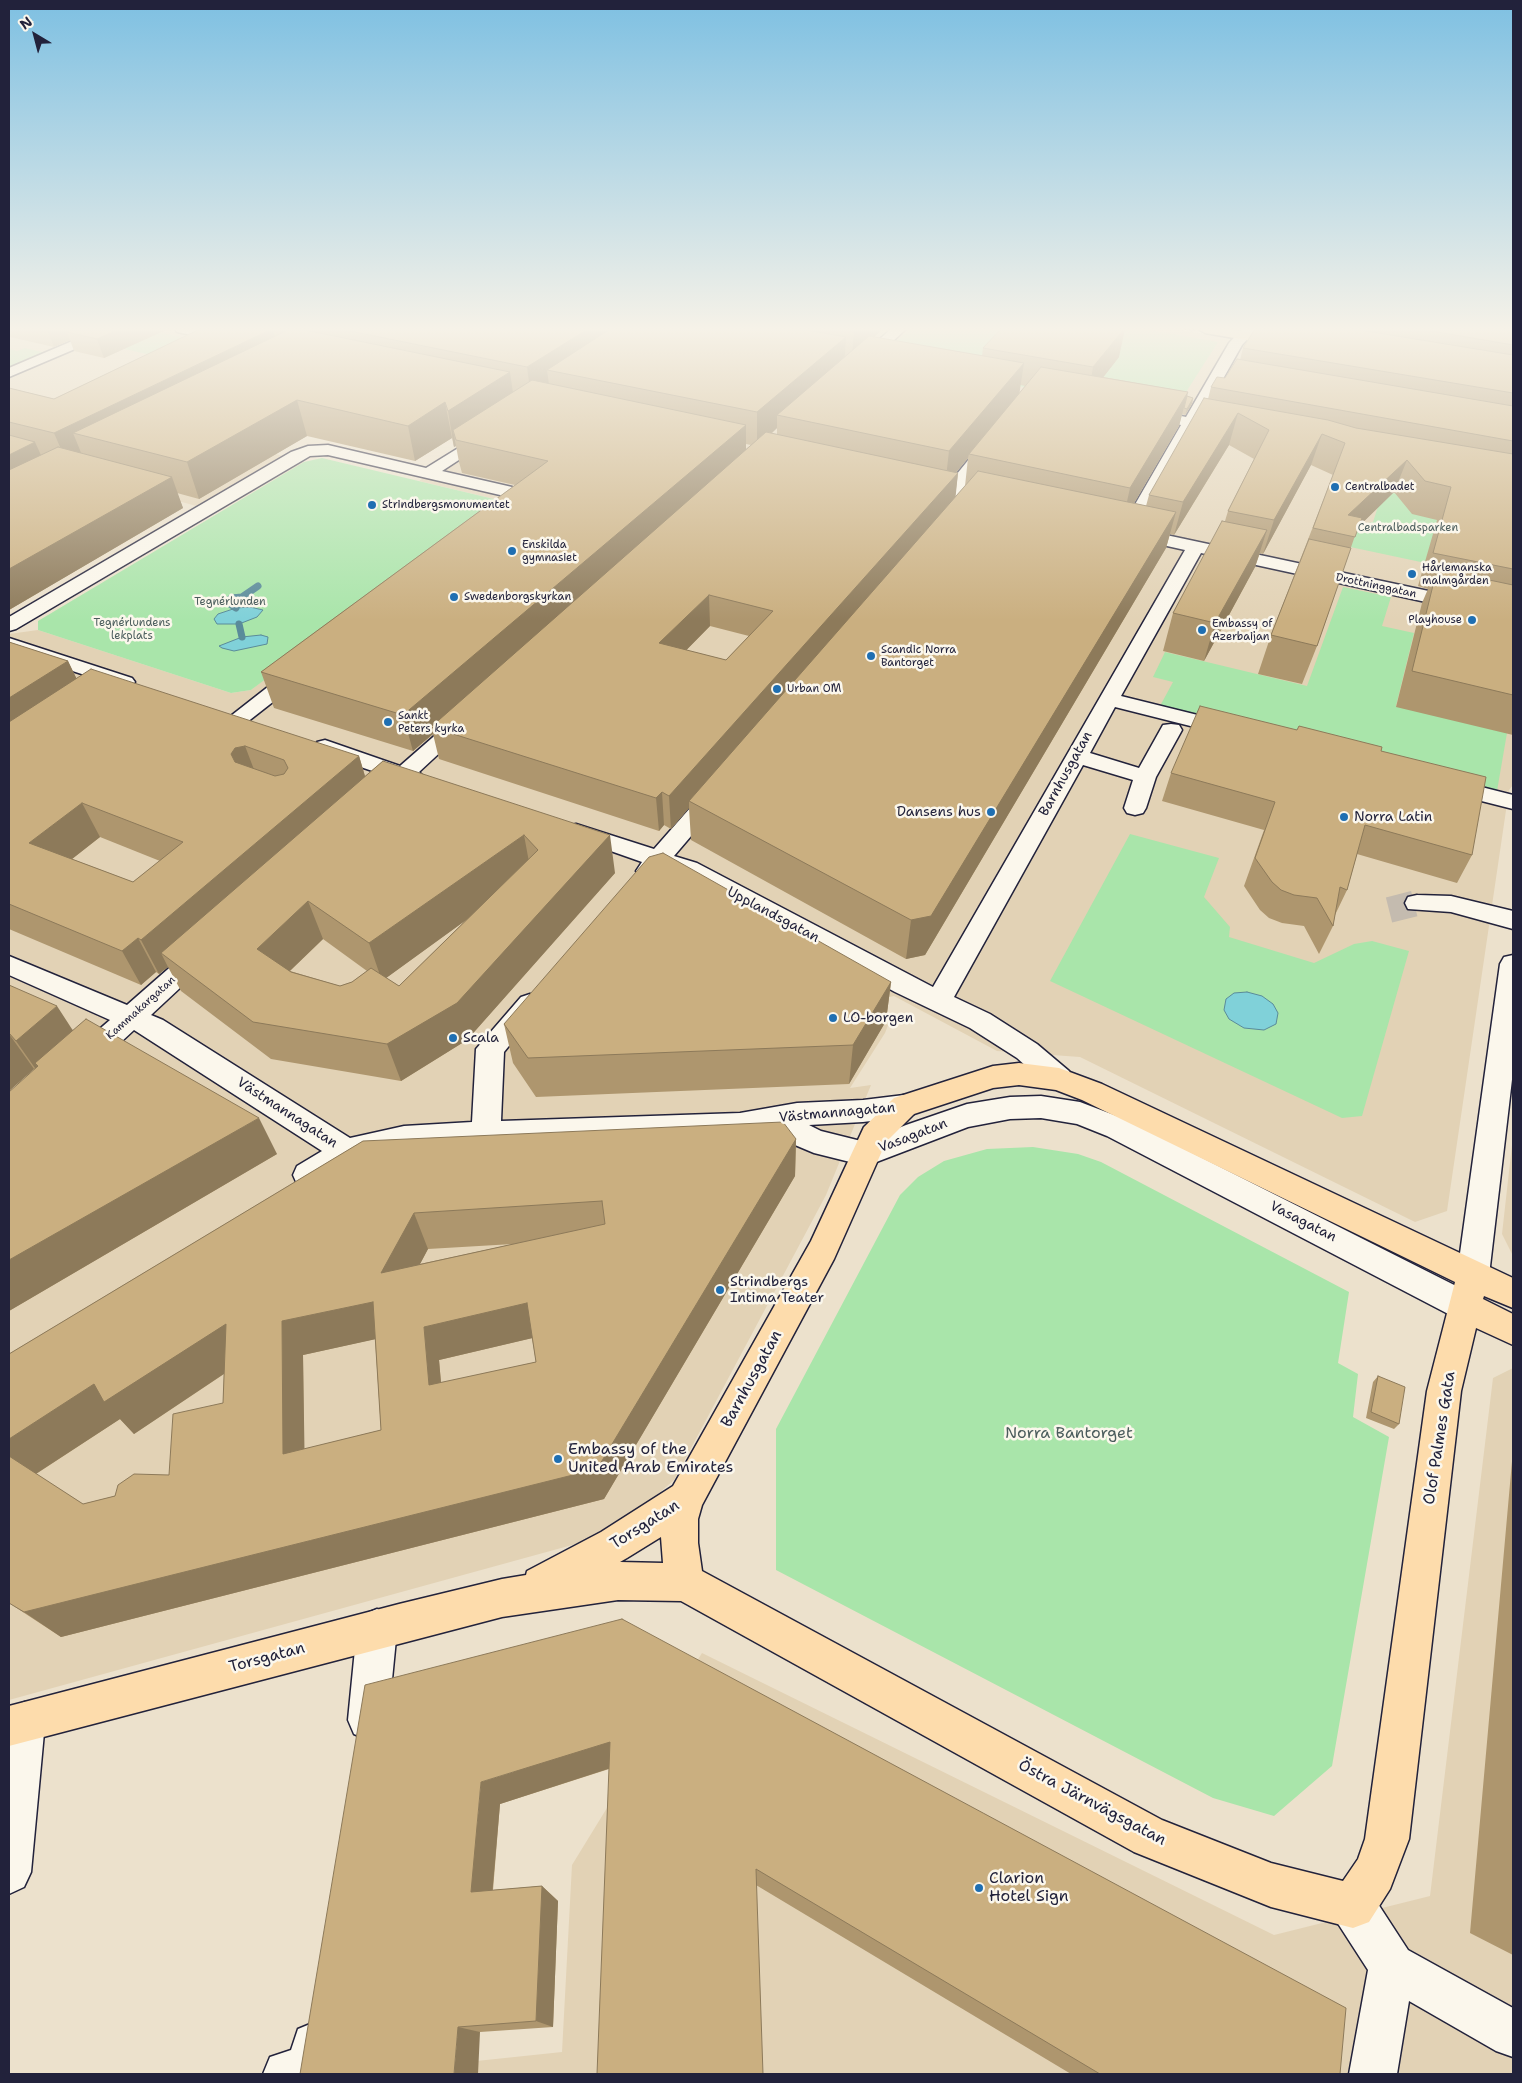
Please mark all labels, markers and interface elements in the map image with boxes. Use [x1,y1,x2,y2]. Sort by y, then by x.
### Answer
north arrow [10,10,60,60]
text: N [16,12,36,34]
place label: Centralbadet [1345,480,1415,494]
marker: Centralbadet [1329,481,1341,493]
place label: Strindbergsmonumentet [382,498,510,512]
marker: Strindbergsmonumentet [366,499,378,511]
park label: Centralbadsparken [1358,521,1458,535]
place label: Enskilda gymnasiet [522,538,577,564]
marker: Enskilda gymnasiet [506,545,518,557]
place label: Hårlemanska malmgården [1422,561,1492,587]
marker: Hårlemanska malmgården [1406,568,1418,580]
street label: Drottninggatan [1335,571,1417,601]
place label: Swedenborgskyrkan [464,590,571,604]
marker: Swedenborgskyrkan [448,591,460,603]
park label: Tegnérlunden [194,595,266,609]
place label: Playhouse [1408,613,1462,627]
marker: Playhouse [1466,614,1478,626]
park label: Tegnérlundens lekplats [93,616,171,642]
place label: Embassy of Azerbaijan [1212,617,1273,643]
marker: Embassy of Azerbaijan [1196,624,1208,636]
place label: Scandic Norra Bantorget [881,643,956,669]
marker: Scandic Norra Bantorget [865,650,877,662]
place label: Urban OM [787,682,841,696]
marker: Urban OM [771,683,783,695]
place label: Sankt Peters kyrka [398,709,464,735]
marker: Sankt Peters kyrka [382,716,394,728]
street label: Barnhusgatan [1036,729,1096,819]
place label: Dansens hus [897,804,981,820]
marker: Dansens hus [985,806,997,818]
place label: Norra Latin [1354,809,1432,825]
marker: Norra Latin [1338,811,1350,823]
street label: Upplandsgatan [724,884,822,946]
street label: Kammakargatan [104,974,178,1042]
place label: LO-borgen [843,1010,913,1026]
marker: LO-borgen [827,1012,839,1024]
place label: Scala [463,1030,499,1046]
marker: Scala [447,1032,459,1044]
street label: Västmannagatan [233,1074,341,1152]
street label: Västmannagatan [778,1100,896,1126]
street label: Vasagatan [876,1115,950,1157]
street label: Vasagatan [1267,1198,1339,1246]
place label: Strindbergs Intima Teater [730,1274,824,1306]
marker: Strindbergs Intima Teater [714,1284,726,1296]
street label: Barnhusgatan [717,1327,787,1431]
street label: Olof Palmes Gata [1420,1370,1460,1506]
park label: Norra Bantorget [1005,1424,1133,1444]
place label: Embassy of the United Arab Emirates [568,1440,733,1478]
marker: Embassy of the United Arab Emirates [552,1453,564,1465]
street label: Torsgatan [607,1496,683,1554]
street label: Torsgatan [227,1639,307,1677]
street label: Östra Järnvägsgatan [1015,1756,1169,1850]
place label: Clarion Hotel Sign [989,1869,1069,1907]
marker: Clarion Hotel Sign [973,1882,985,1894]

